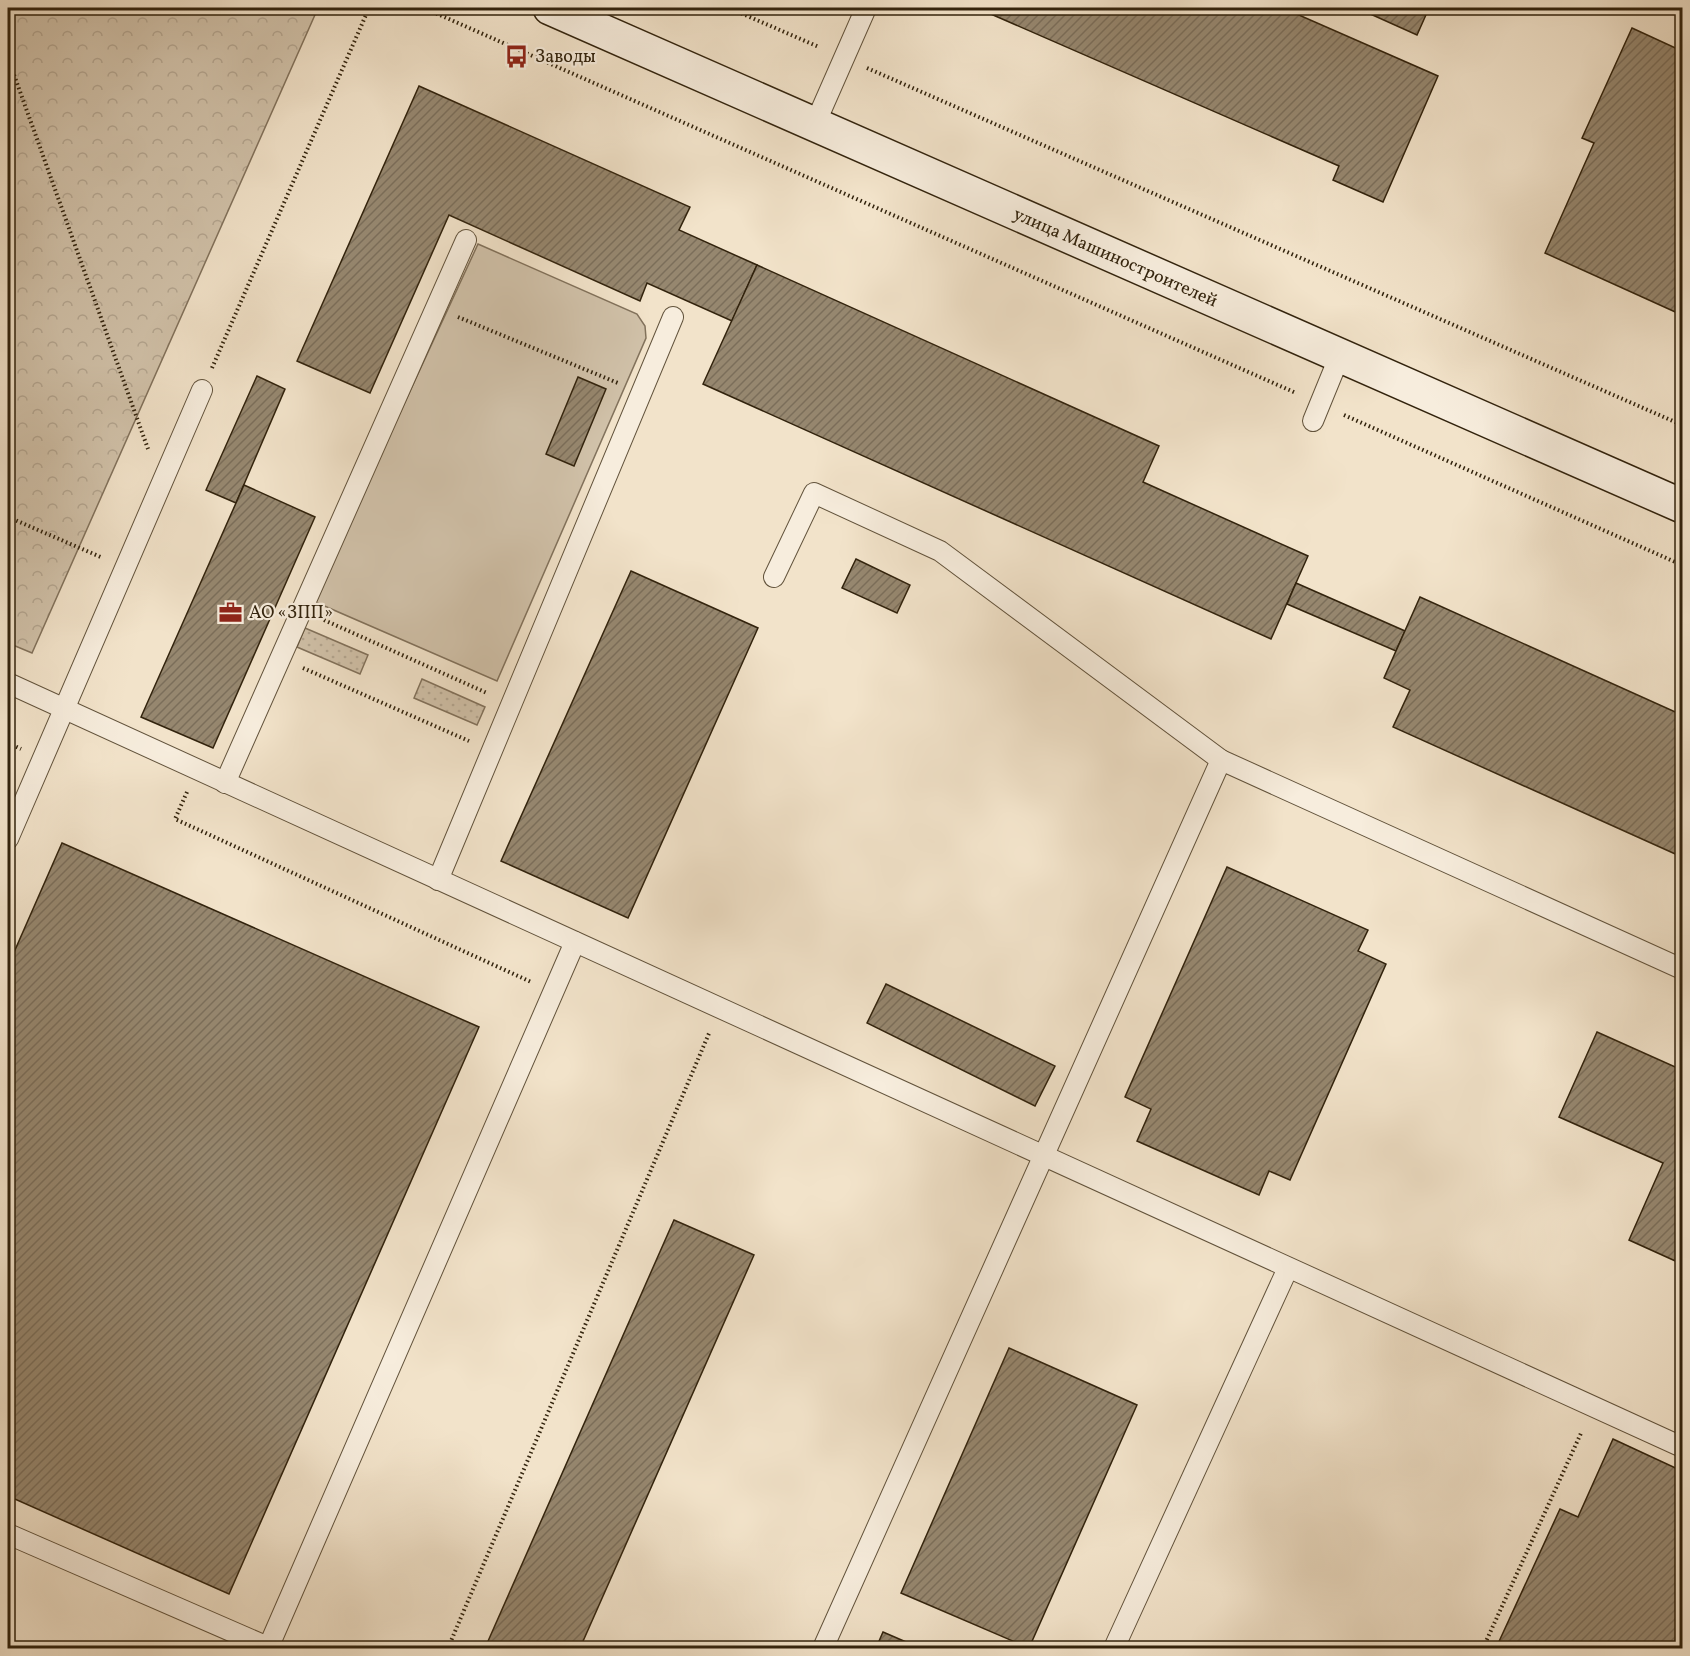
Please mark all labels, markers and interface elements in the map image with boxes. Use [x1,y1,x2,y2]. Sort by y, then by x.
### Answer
bus stop icon: Заводы [504,43,530,69]
place label: Заводы [535,45,596,70]
street label: улица Машиностроителей [1009,202,1221,314]
office icon: АО «ЗПП» [218,599,244,625]
place label: АО «ЗПП» [249,601,333,626]

